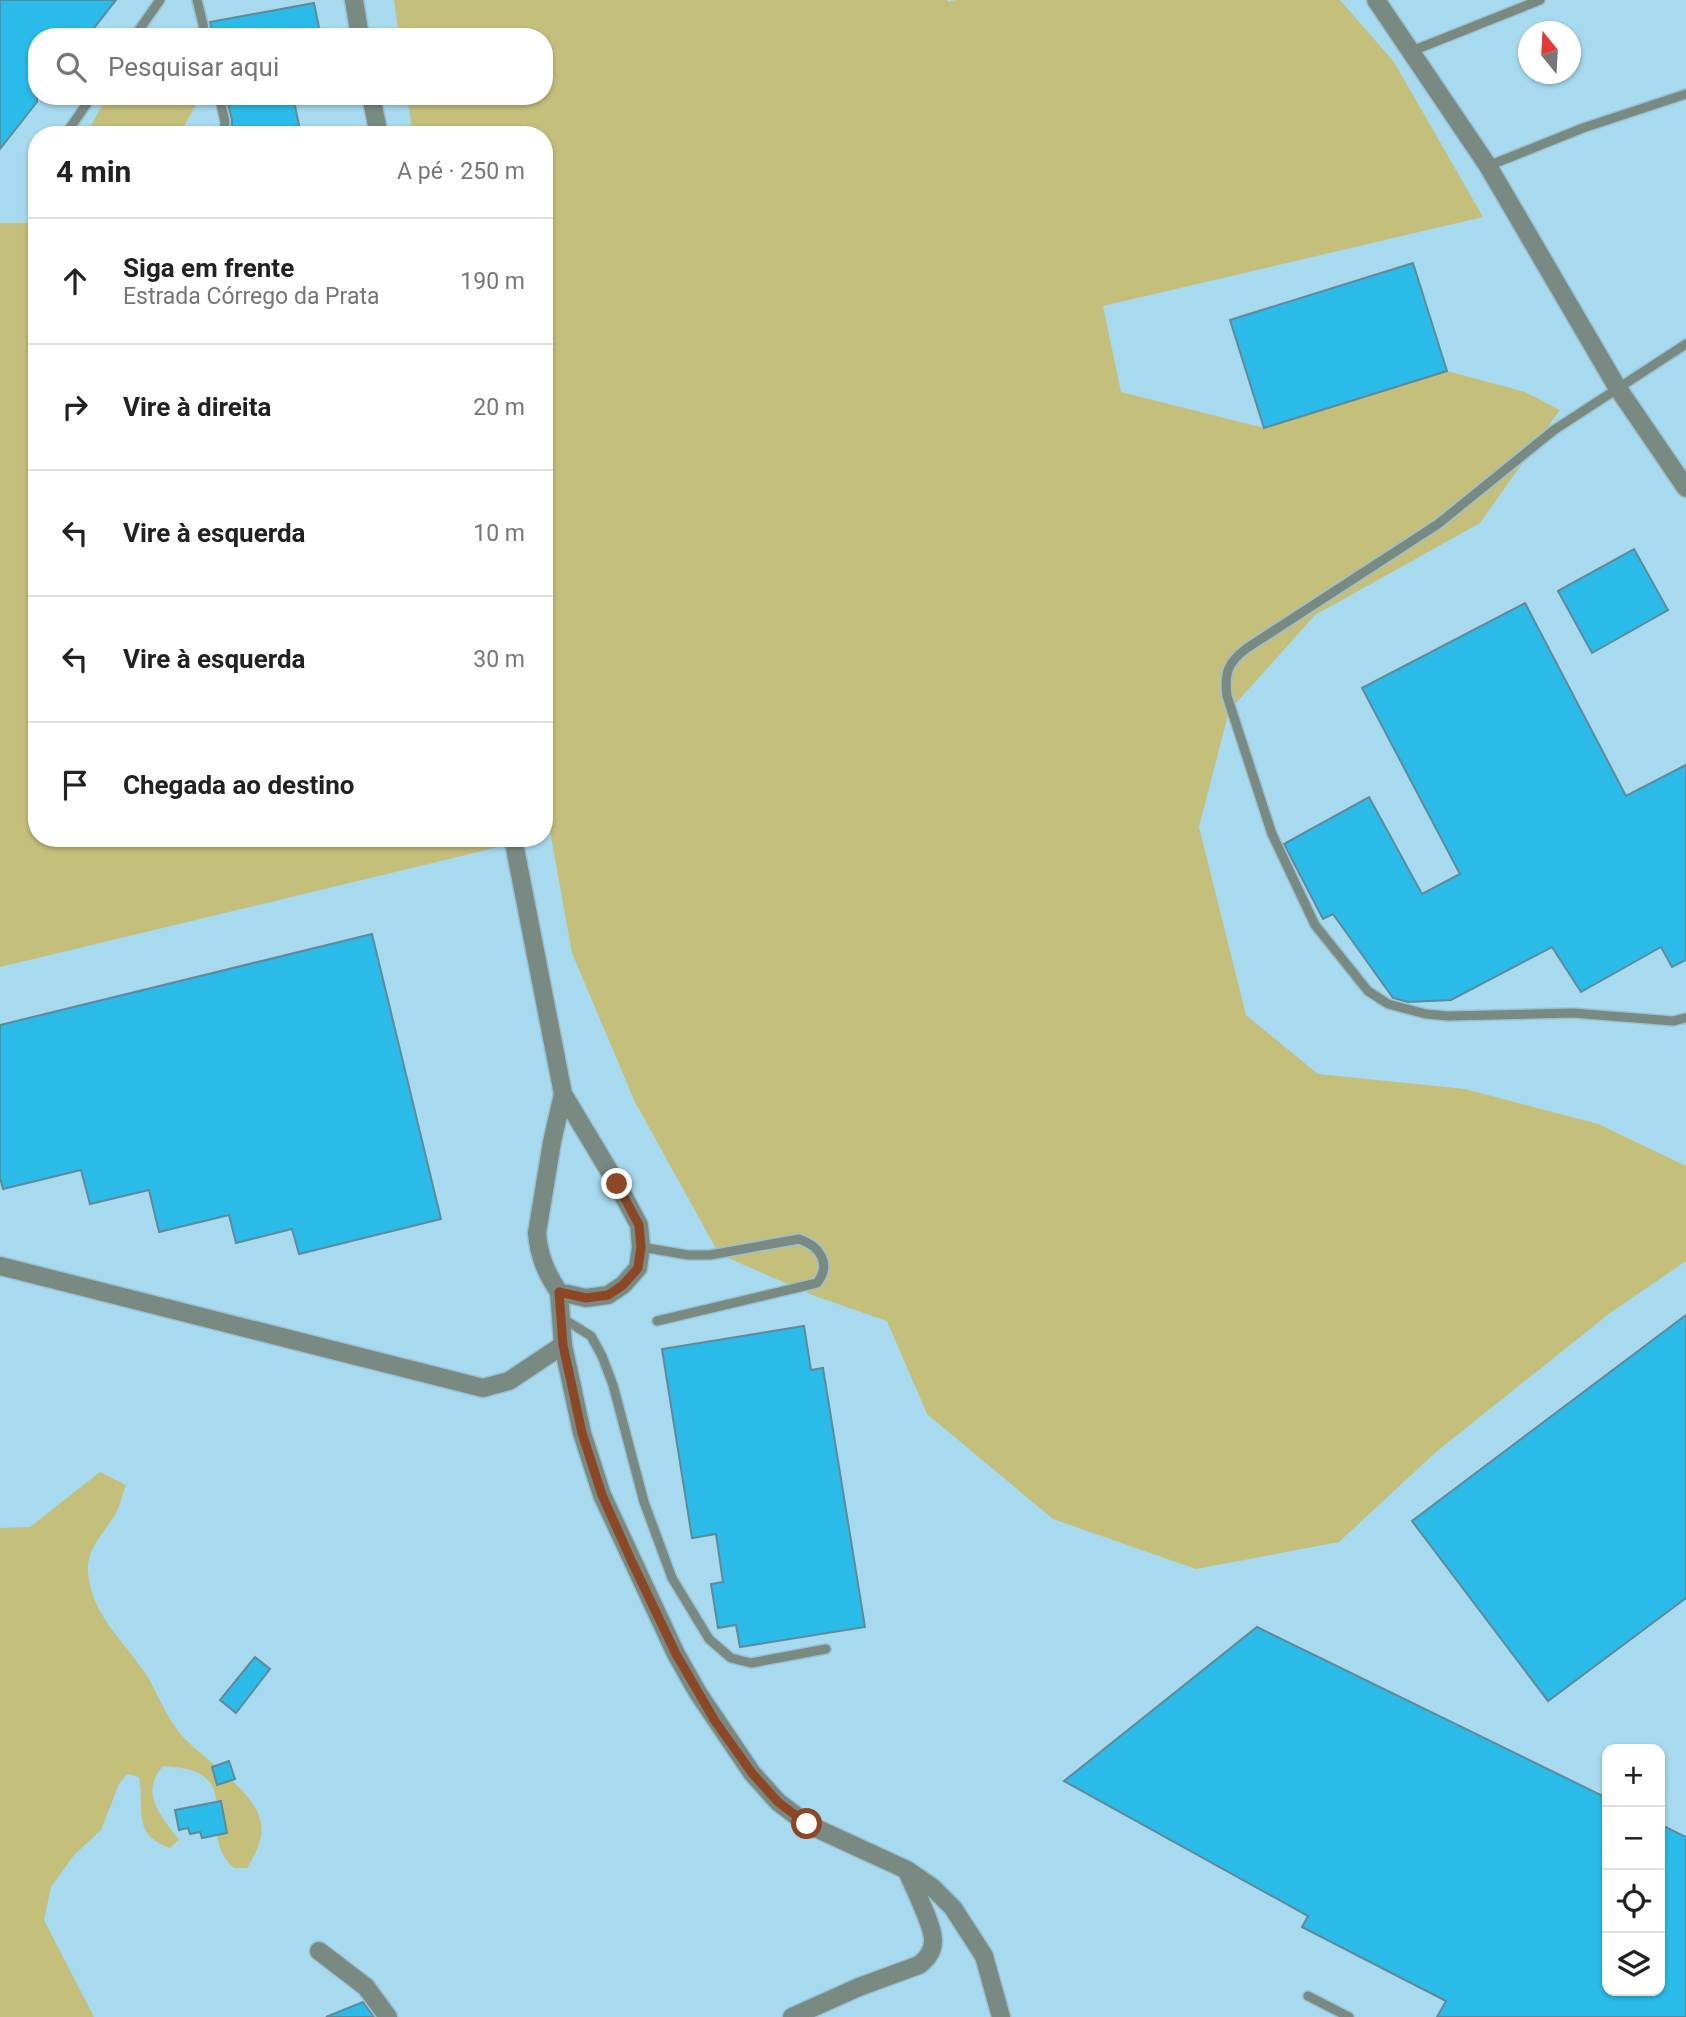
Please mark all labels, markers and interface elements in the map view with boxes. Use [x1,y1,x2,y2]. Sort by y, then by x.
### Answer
north arrow [1518,21,1581,84]
search box [28,28,553,105]
icon: search [52,48,90,86]
text: Pesquisar aqui [108,52,279,82]
text: 4 min [56,154,131,189]
text: A pé · 250 m [397,158,525,185]
text: Siga em frente [123,253,294,283]
icon: ahead [56,262,94,300]
text: 190 m [460,268,525,295]
text: Estrada Córrego da Prata [123,283,380,310]
icon: right [56,388,94,426]
text: Vire à direita [123,392,271,422]
text: 20 m [473,394,525,421]
icon: left [56,514,94,552]
text: Vire à esquerda [123,518,306,548]
text: 10 m [473,520,525,547]
icon: left [56,640,94,678]
text: Vire à esquerda [123,644,306,674]
text: 30 m [473,646,525,673]
icon: arrive [56,766,94,804]
text: Chegada ao destino [123,770,354,800]
route end [601,1168,632,1199]
map controls [1602,1744,1665,1996]
button: + [1602,1744,1665,1807]
button: − [1602,1807,1665,1870]
route start [791,1808,822,1839]
button: locate [1602,1870,1665,1933]
button: layers [1602,1933,1665,1996]

